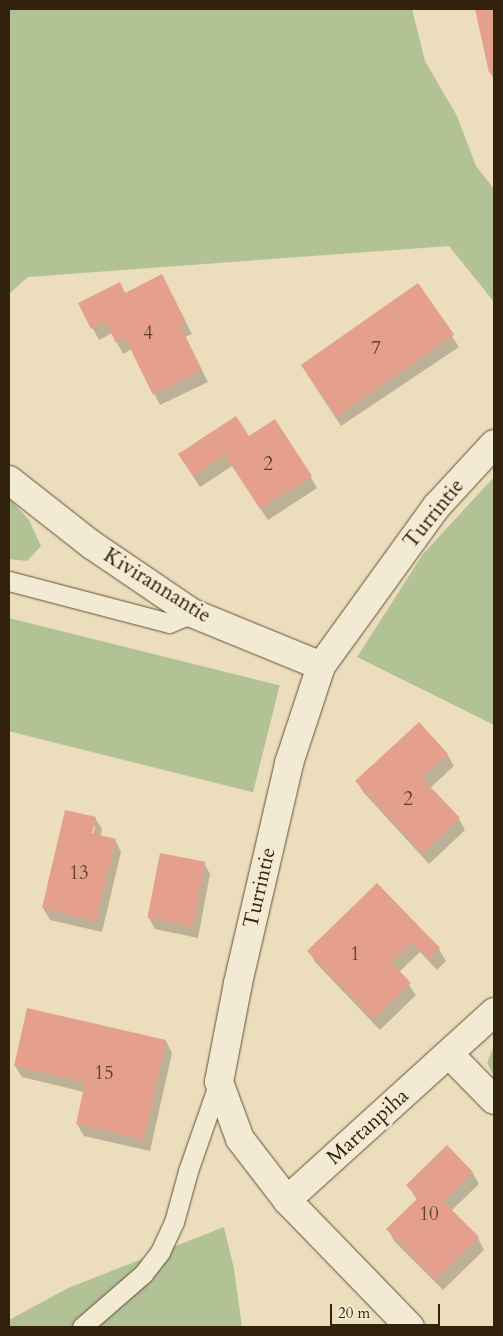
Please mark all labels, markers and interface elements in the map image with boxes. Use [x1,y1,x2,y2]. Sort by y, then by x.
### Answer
house number: 4 [143,323,153,345]
house number: 7 [371,338,381,360]
house number: 2 [263,454,273,476]
street label: Turrintie [398,474,470,554]
street label: Kivirannantie [99,543,215,629]
house number: 2 [403,789,413,811]
street label: Turrintie [238,845,282,931]
house number: 13 [69,863,89,885]
house number: 1 [350,944,360,966]
house number: 15 [94,1063,114,1085]
street label: Martanpiha [322,1084,414,1170]
house number: 10 [419,1204,439,1226]
scale bar [333,1294,443,1326]
text: 20 m [338,1303,370,1323]

